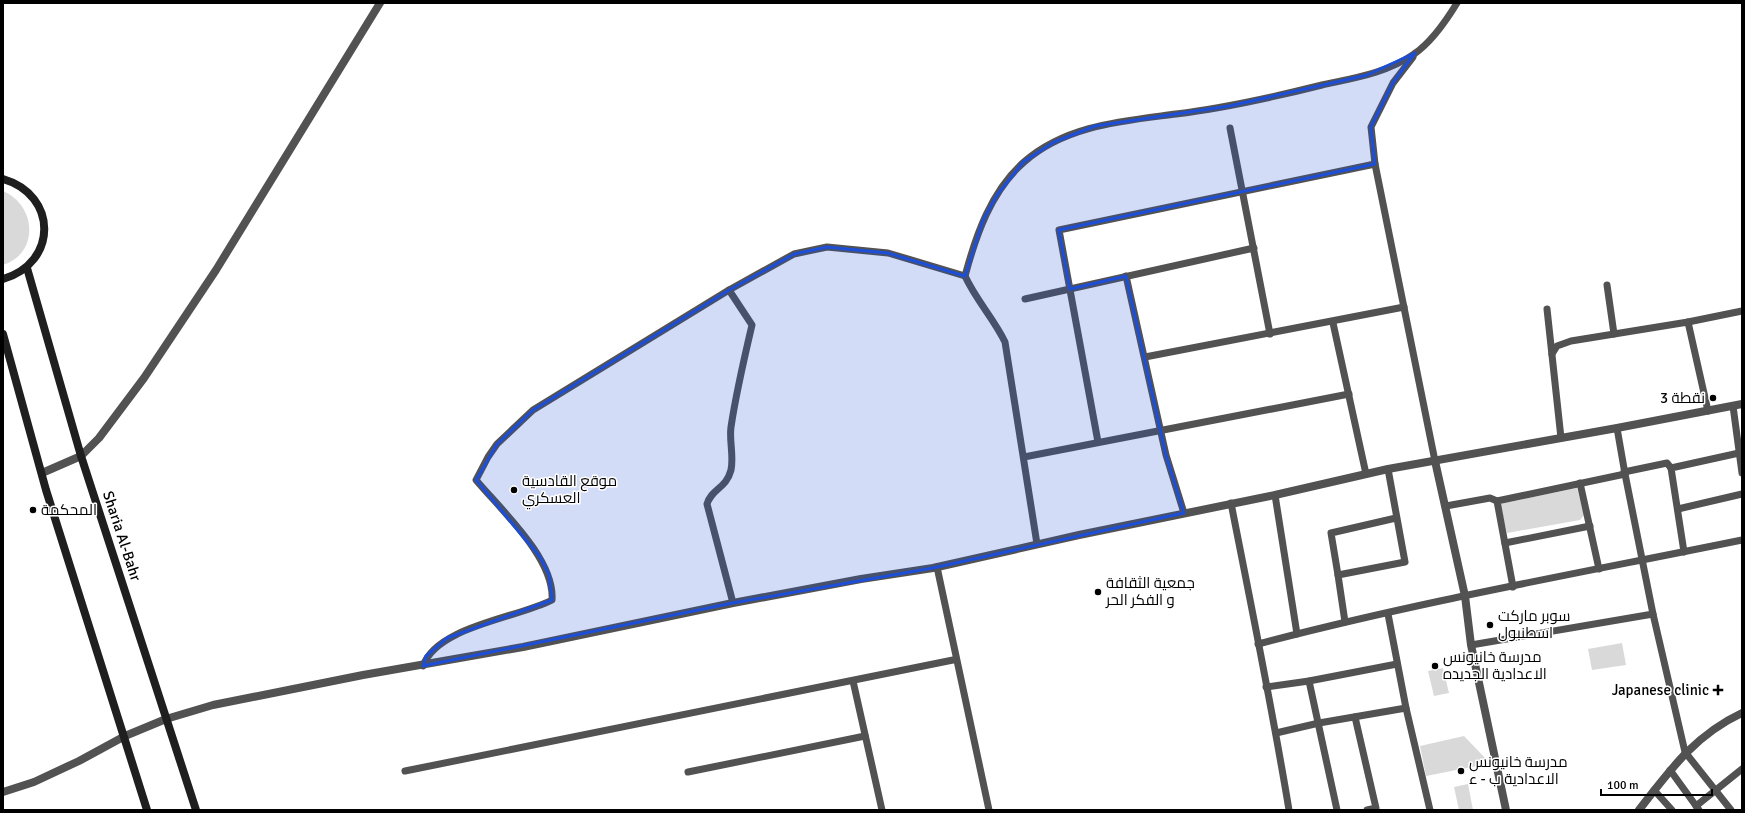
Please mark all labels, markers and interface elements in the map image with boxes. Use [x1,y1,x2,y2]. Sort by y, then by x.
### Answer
place label: نقطة 3 [1660,389,1705,407]
marker: نقطة 3 [1708,393,1718,403]
place label: موقع القادسية العسكري [522,472,617,510]
marker: موقع القادسية العسكري [509,485,519,495]
street label: Sharia Al-Bahr [99,489,145,584]
place label: المحكمة [41,501,97,519]
marker: المحكمة [28,505,38,515]
place label: جمعية الثقافة و الفكر الحر [1105,574,1195,609]
marker: جمعية الثقافة و الفكر الحر [1093,587,1103,597]
place label: سوبر ماركت اسطنبول [1498,607,1571,642]
marker: سوبر ماركت اسطنبول [1485,620,1495,630]
place label: مدرسة خانيونس الاعدادية الجديده [1443,648,1547,683]
marker: مدرسة خانيونس الاعدادية الجديده [1430,661,1440,671]
place label: Japanese clinic [1612,681,1709,699]
marker: Japanese clinic [1712,684,1724,696]
place label: مدرسة خانيونس الاعدادية ب - ء [1469,753,1568,788]
marker: مدرسة خانيونس الاعدادية ب - ء [1456,766,1466,776]
scale bar [1601,771,1712,797]
text: 100 m [1607,778,1639,793]

